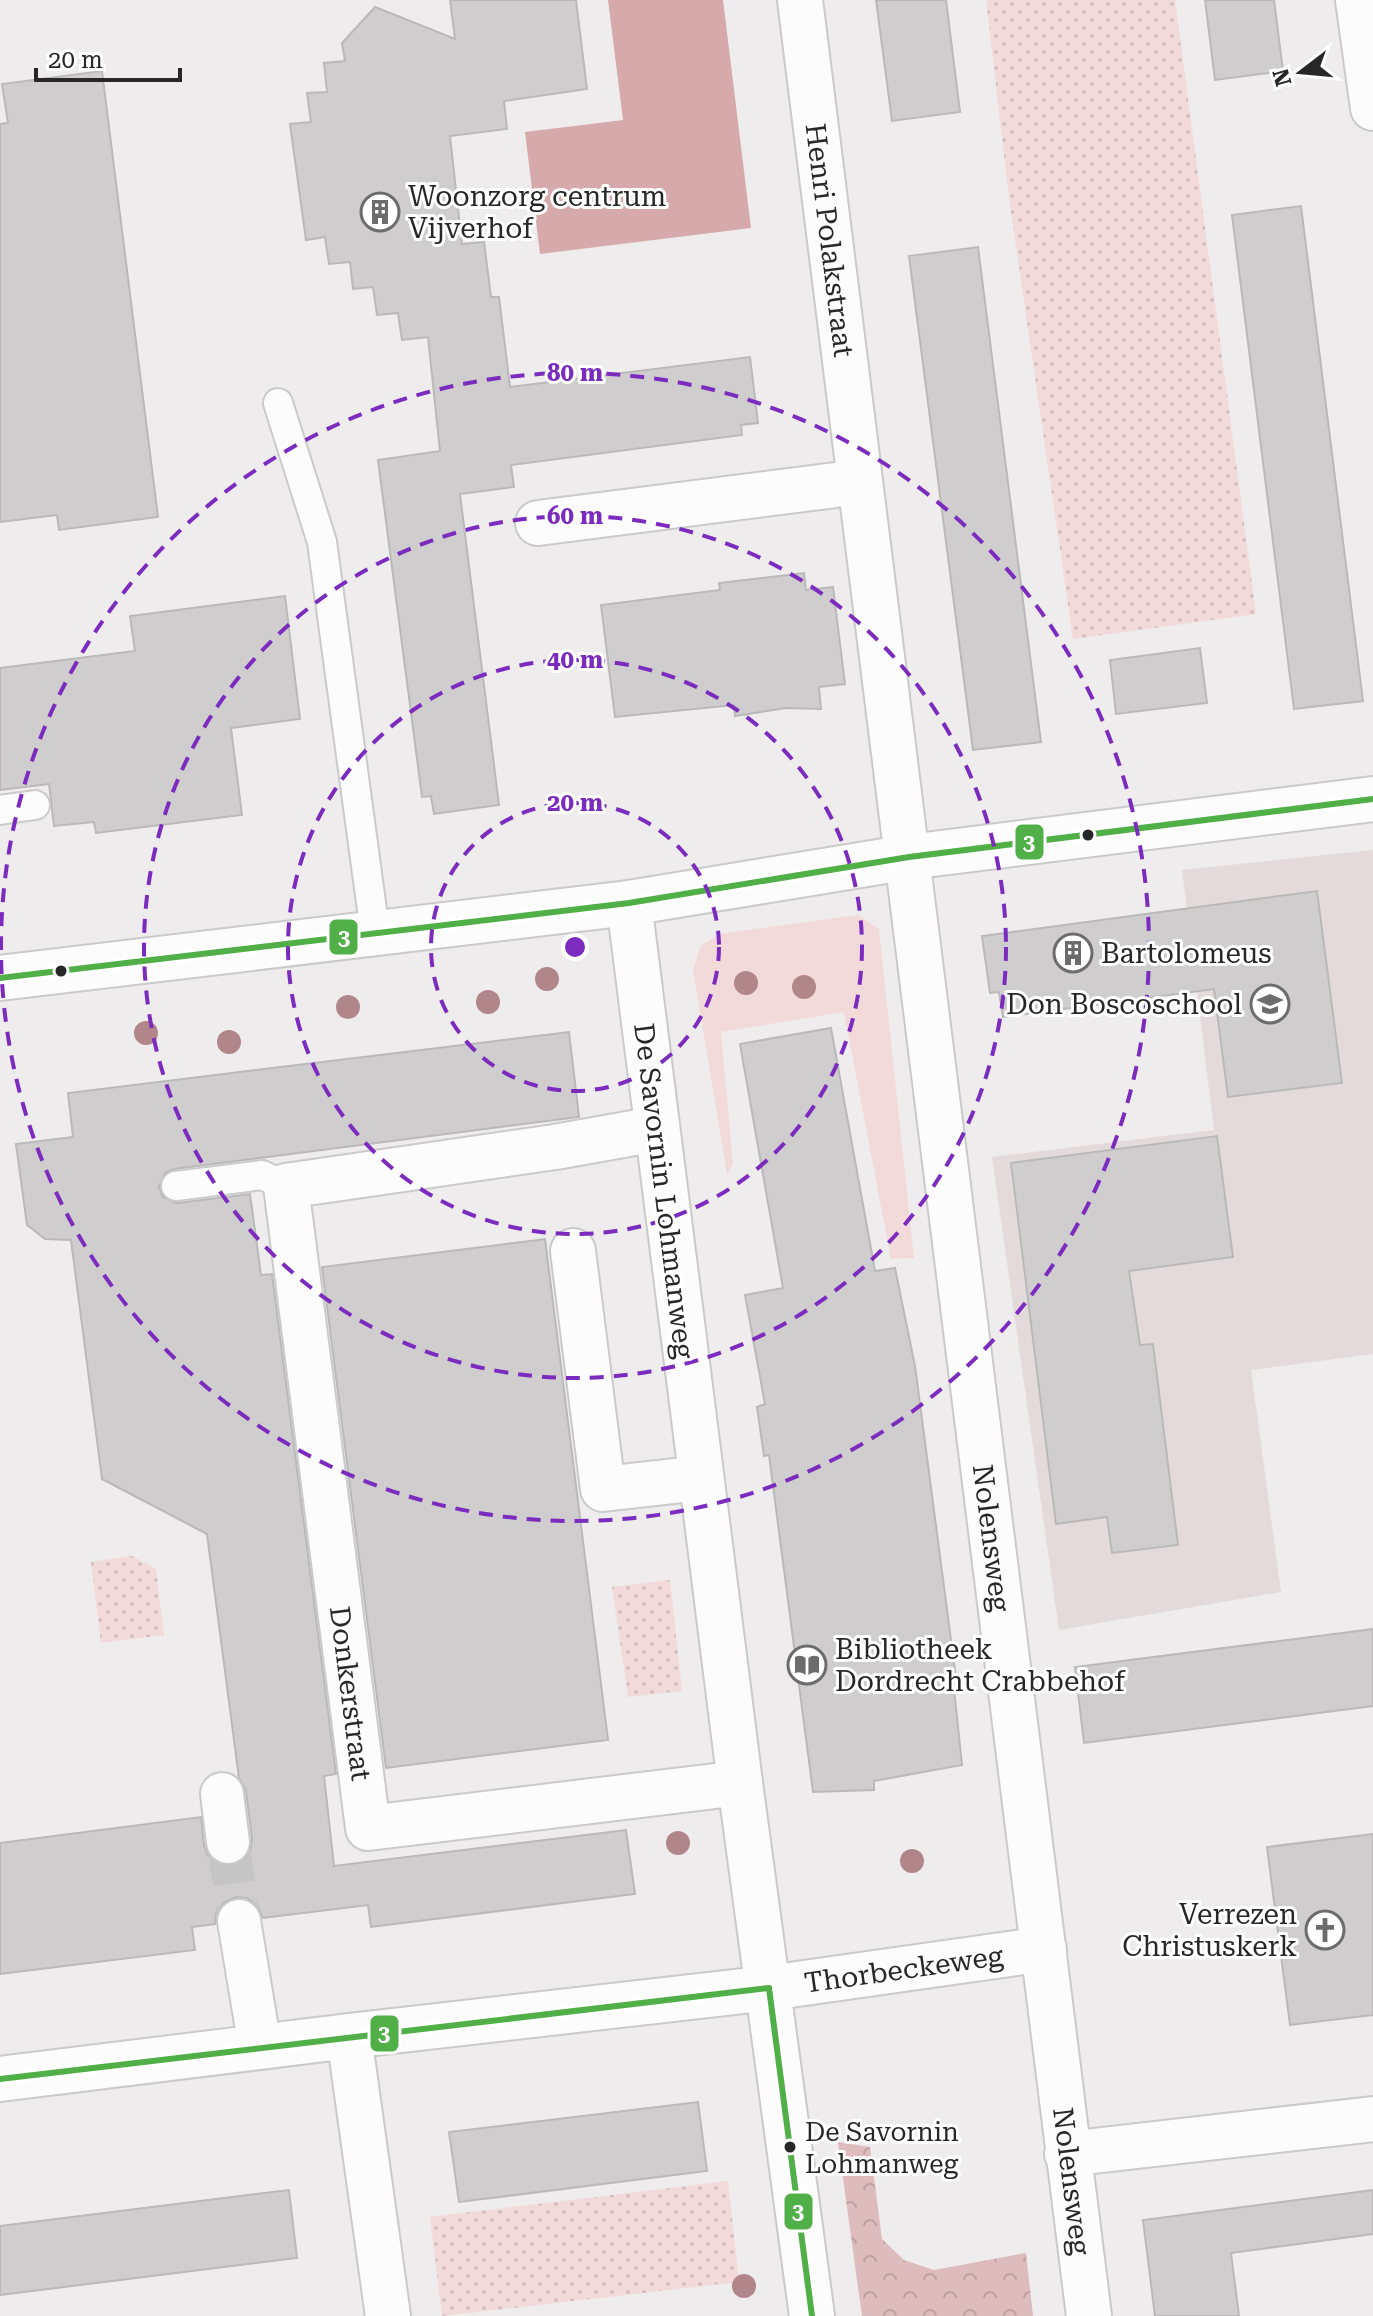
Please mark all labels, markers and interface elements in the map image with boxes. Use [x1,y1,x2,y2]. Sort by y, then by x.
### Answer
scale bar [36,32,180,82]
north arrow [1261,32,1341,112]
text: 20 m [48,46,103,74]
text: N [1268,66,1297,89]
street label: Henri Polakstraat [799,121,861,359]
place label: Woonzorg centrum Vijverhof [408,180,666,245]
building icon: Woonzorg centrum Vijverhof [359,191,401,233]
text: 80 m [547,359,603,387]
text: 60 m [547,502,603,530]
text: 40 m [547,646,603,674]
text: 20 m [547,789,603,817]
line badge: 3 [1014,823,1045,861]
unlabelled marker [1080,827,1096,843]
text: 3 [1023,830,1035,855]
line badge: 3 [328,918,359,956]
text: 3 [338,925,350,950]
building icon: Bartolomeus [1052,932,1094,974]
centre of rings [561,933,589,961]
place label: Bartolomeus [1101,937,1272,970]
unlabelled marker [53,963,69,979]
school or university icon: Don Boscoschool [1249,983,1291,1025]
place label: Don Boscoschool [1006,988,1242,1021]
street label: De Savornin Lohmanweg [627,1021,701,1361]
street label: Nolensweg [966,1462,1017,1614]
street label: Donkerstraat [323,1604,378,1783]
place label: Bibliotheek Dordrecht Crabbehof [835,1633,1126,1698]
library icon: Bibliotheek Dordrecht Crabbehof [786,1644,828,1686]
place label: Verrezen Christuskerk [1122,1898,1297,1963]
church icon: Verrezen Christuskerk [1304,1909,1346,1951]
street label: Thorbeckeweg [802,1938,1005,1999]
line badge: 3 [369,2014,400,2053]
text: 3 [378,2021,390,2046]
street label: Nolensweg [1047,2105,1098,2257]
place label: De Savornin Lohmanweg [805,2117,959,2179]
marker: De Savornin Lohmanweg [782,2139,798,2155]
line badge: 3 [783,2192,814,2231]
text: 3 [792,2199,804,2224]

